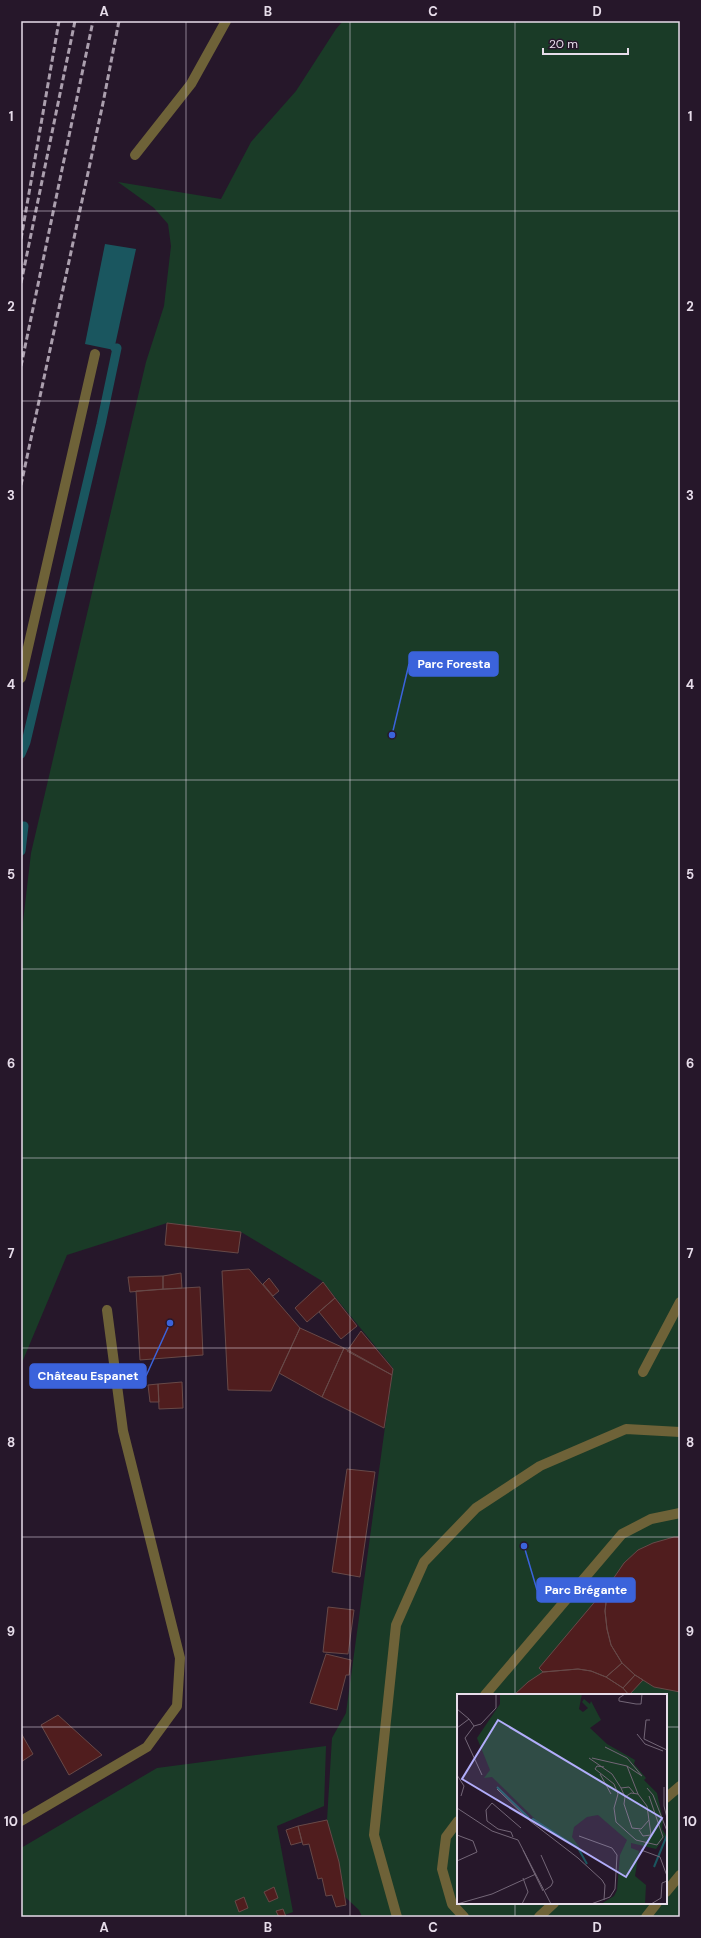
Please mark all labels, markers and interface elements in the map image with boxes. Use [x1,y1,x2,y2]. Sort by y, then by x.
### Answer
text: A [99,3,109,20]
text: B [264,3,272,20]
text: C [428,3,438,20]
text: D [592,3,602,20]
scale bar [543,30,628,56]
text: 20 m [549,36,578,52]
text: 1 [9,108,13,125]
text: 1 [688,108,692,125]
text: 2 [7,298,15,315]
text: 2 [686,298,694,315]
text: 3 [7,487,15,504]
text: 3 [686,487,694,504]
callout: Parc Foresta [409,652,498,676]
text: Parc Foresta [417,656,491,672]
text: 4 [7,676,15,693]
text: 4 [686,676,694,693]
text: 5 [7,866,15,883]
text: 5 [686,866,694,883]
text: 6 [7,1055,15,1072]
text: 6 [686,1055,694,1072]
text: 7 [8,1245,15,1262]
text: 7 [687,1245,694,1262]
callout: Château Espanet [30,1364,146,1388]
text: Château Espanet [38,1368,138,1384]
text: 8 [7,1434,15,1451]
text: 8 [686,1434,694,1451]
callout: Parc Brégante [537,1578,635,1602]
text: Parc Brégante [545,1582,627,1598]
text: 9 [7,1623,15,1640]
text: 9 [686,1623,694,1640]
inset map [457,1694,667,1904]
text: 10 [4,1813,18,1830]
text: 10 [683,1813,697,1830]
text: A [99,1919,109,1936]
text: B [264,1919,272,1936]
text: C [428,1919,438,1936]
text: D [592,1919,602,1936]

